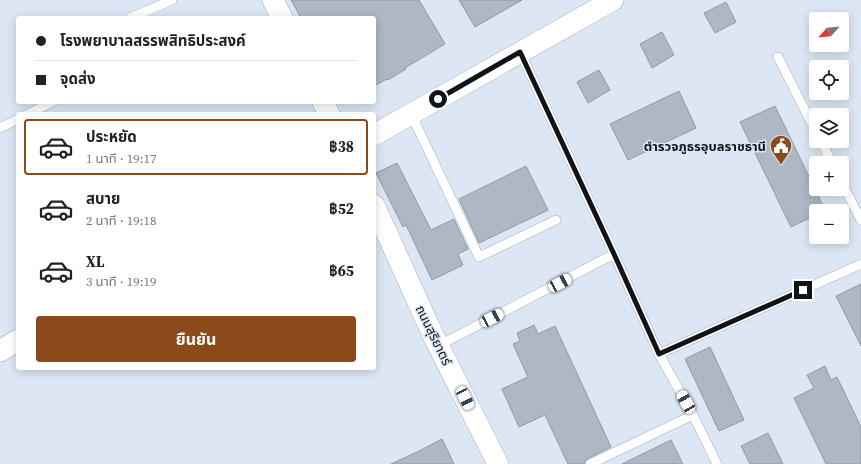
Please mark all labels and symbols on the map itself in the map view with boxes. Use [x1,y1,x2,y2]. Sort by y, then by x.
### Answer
north arrow [809,12,849,52]
route start [429,90,447,108]
public building icon: ตำรวจภูธรอุบลราชธานี [768,133,794,166]
place label: ตำรวจภูธรอุบลราชธานี [644,138,766,155]
car [547,272,573,294]
route end [794,281,812,299]
street label: ถนนสุริยาตร์ [412,302,456,369]
car [479,307,505,329]
car [454,385,476,411]
car [675,389,697,415]

